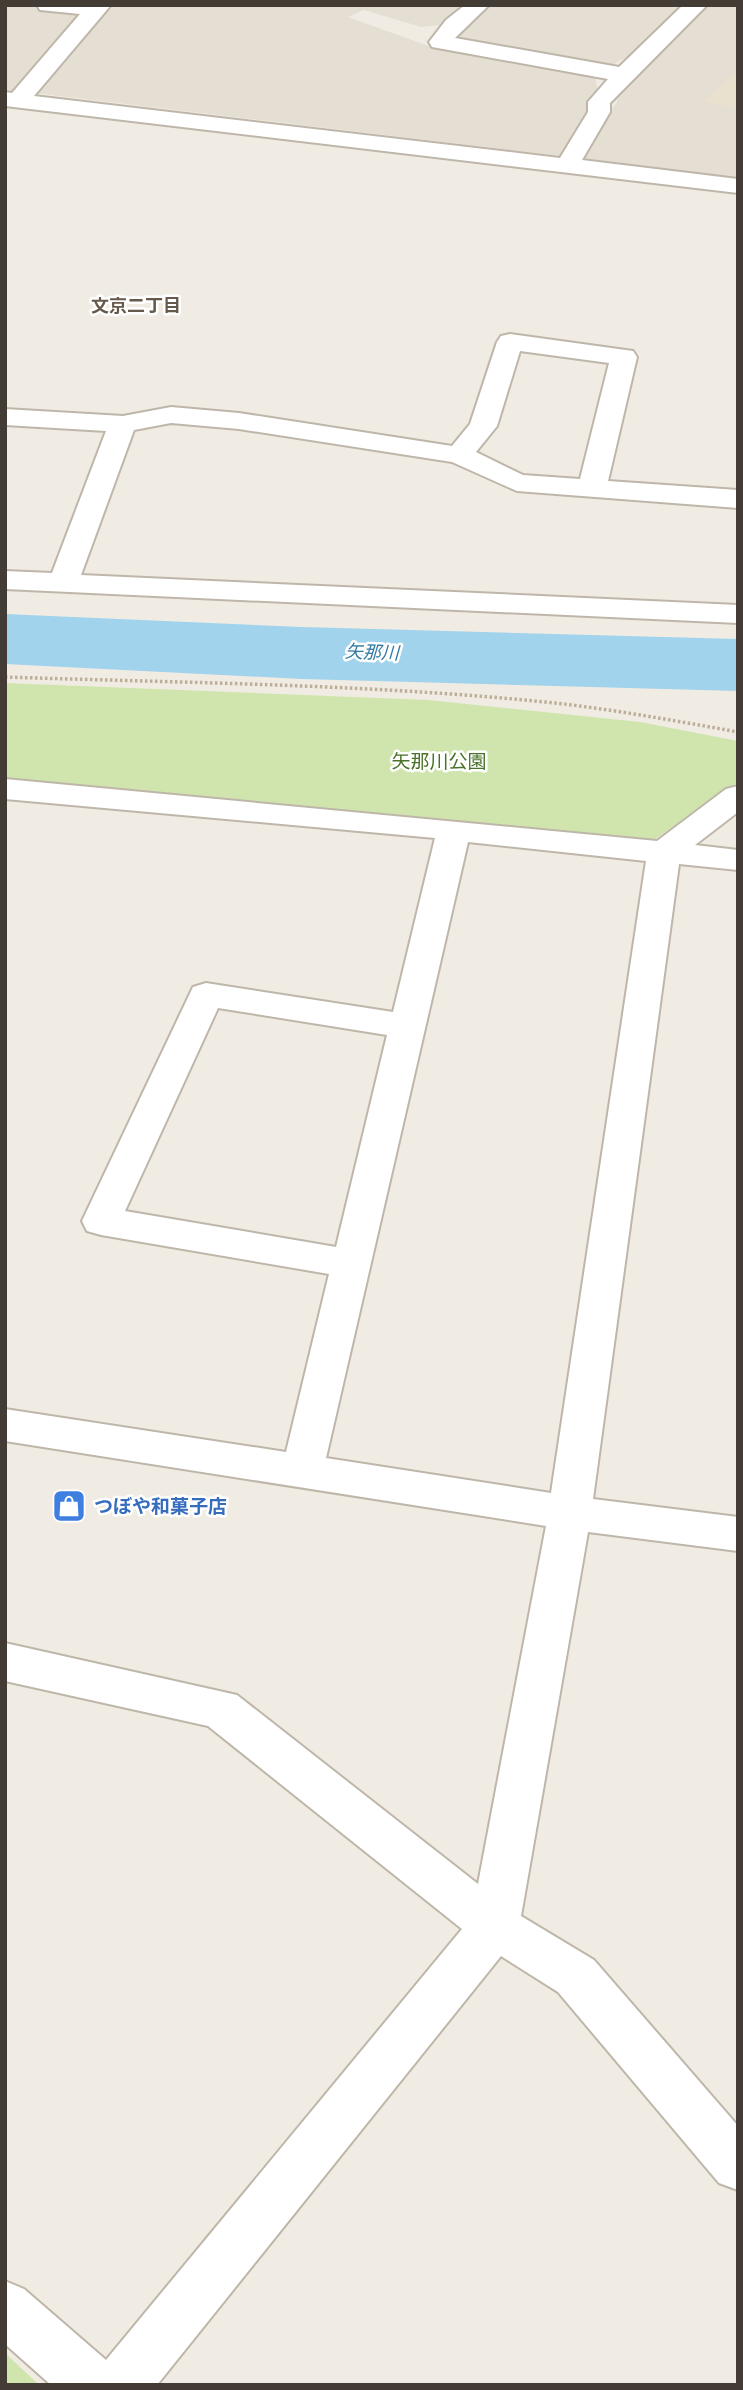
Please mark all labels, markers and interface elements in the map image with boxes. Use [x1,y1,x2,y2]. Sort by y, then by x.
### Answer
district label: 文京二丁目 [91,295,181,316]
water label: 矢那川 [345,641,401,664]
park label: 矢那川公園 [391,750,487,773]
shop icon: つぼや和菓子店 [50,1487,88,1525]
place label: つぼや和菓子店 [94,1495,227,1518]

